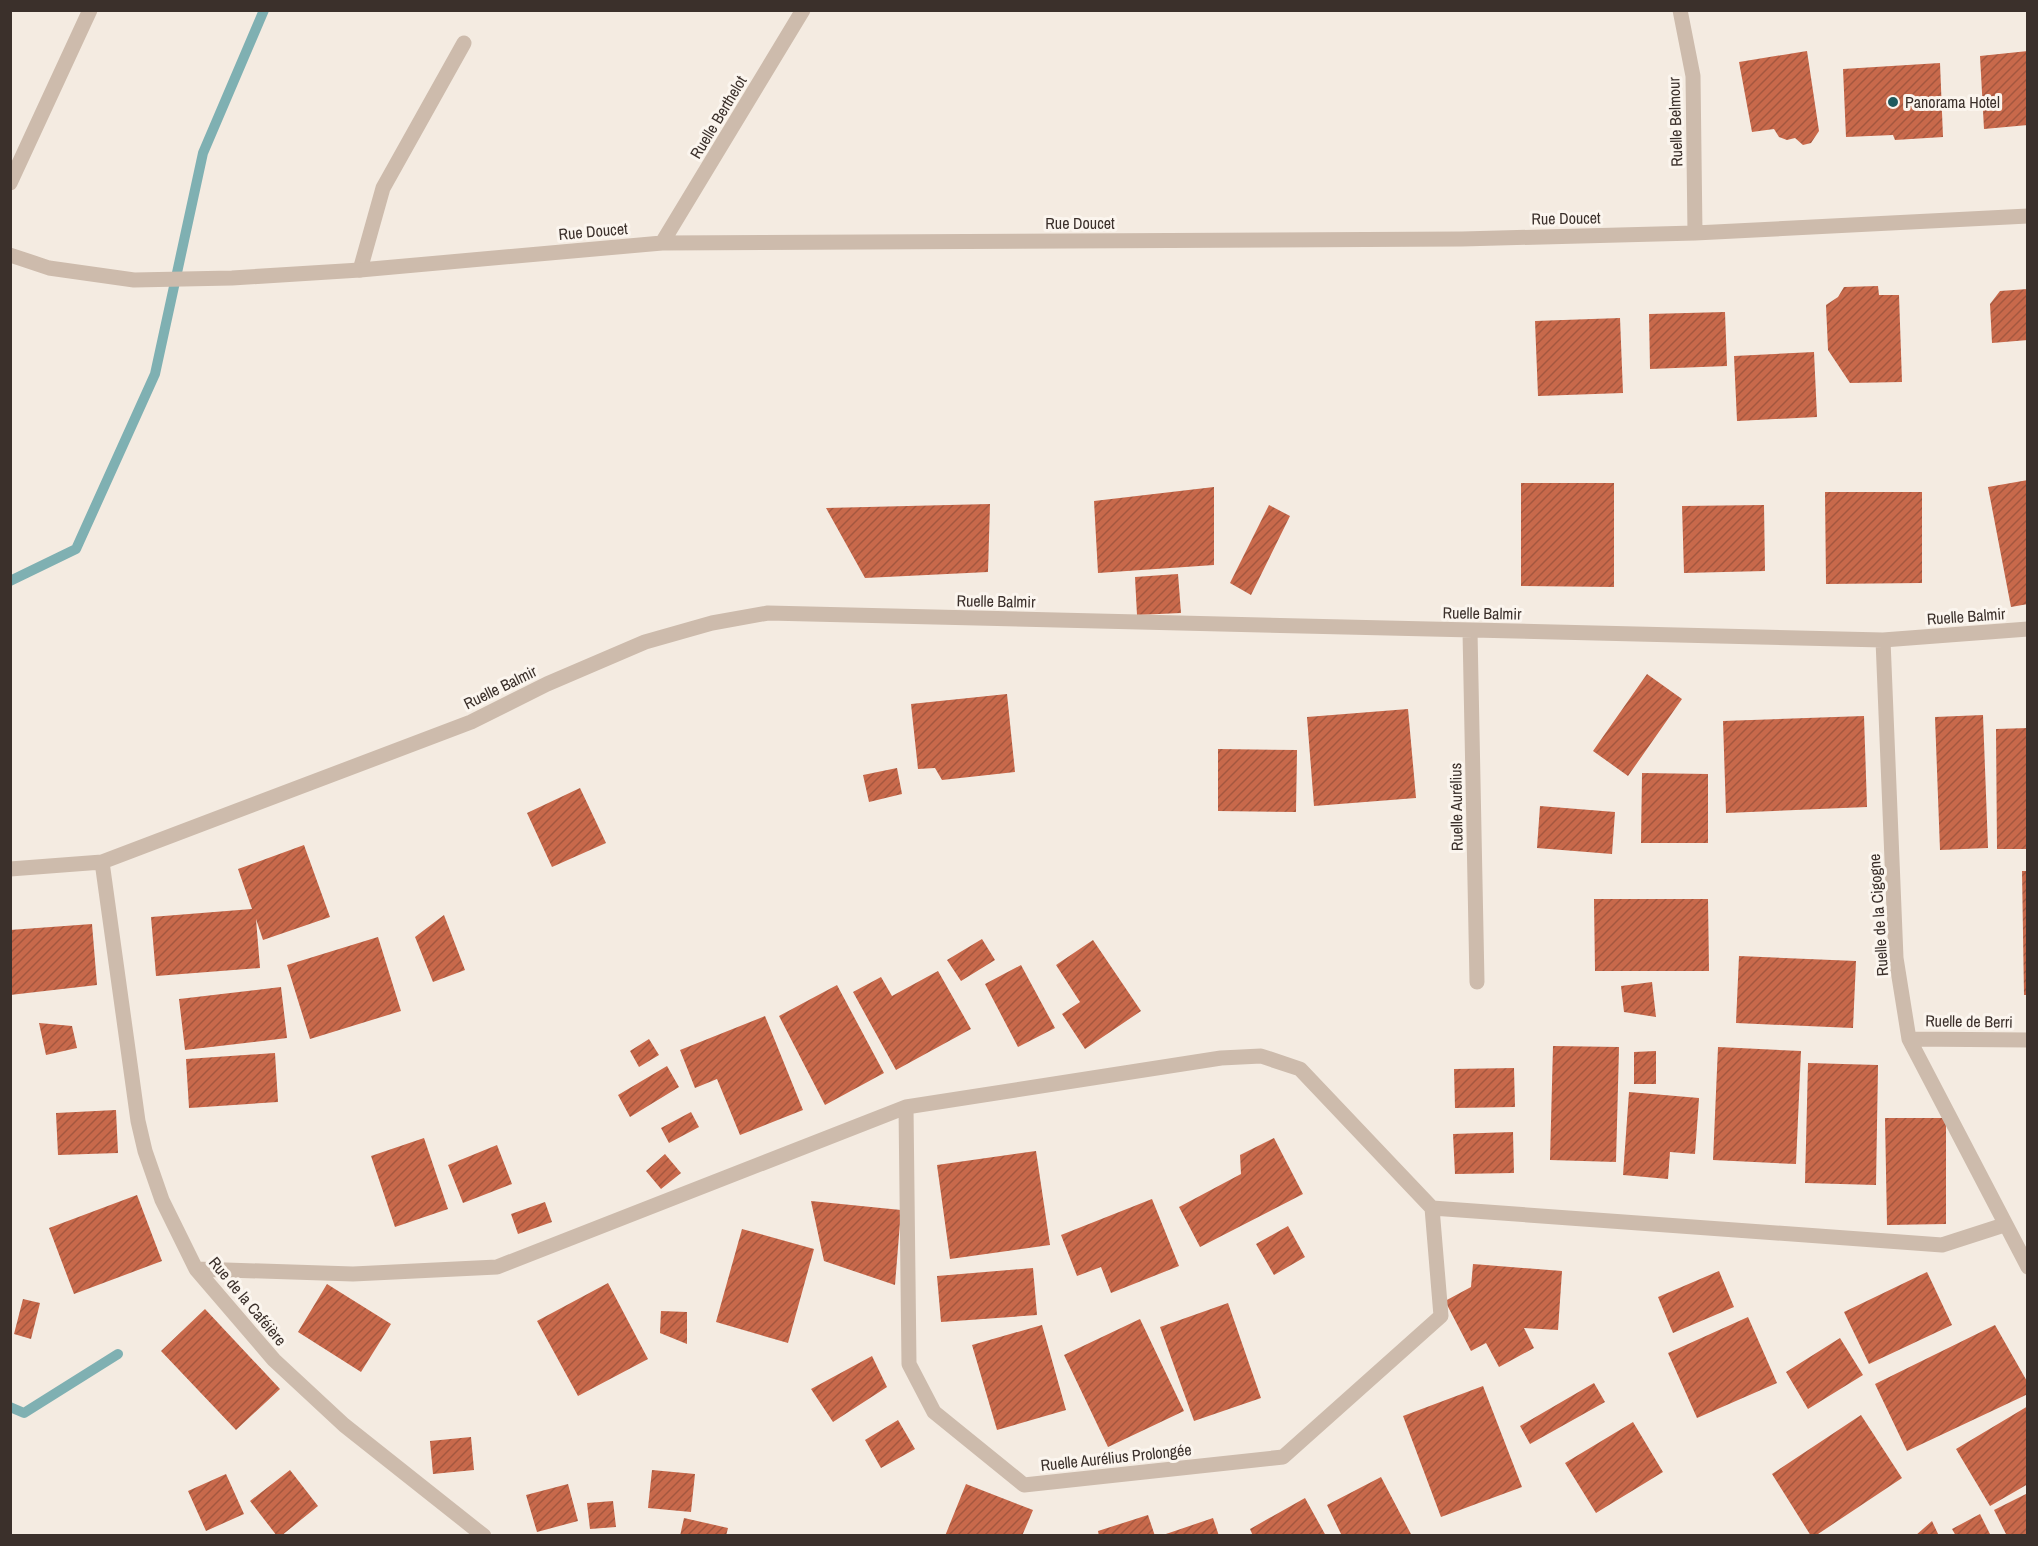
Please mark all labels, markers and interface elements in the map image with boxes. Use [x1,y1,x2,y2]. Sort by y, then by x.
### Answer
street label: Ruelle Berthelot [685,71,752,163]
street label: Ruelle Belmour [1662,76,1688,167]
place label: Panorama Hotel [1905,91,2000,113]
marker: Panorama Hotel [1886,95,1900,109]
street label: Rue Doucet [1531,206,1601,230]
street label: Rue Doucet [1045,212,1115,234]
street label: Rue Doucet [558,217,629,245]
street label: Ruelle Balmir [956,589,1036,613]
street label: Ruelle Balmir [1442,601,1522,625]
street label: Ruelle Balmir [1926,602,2007,630]
street label: Ruelle Balmir [460,660,541,714]
street label: Ruelle Aurélius [1444,763,1468,851]
street label: Ruelle de la Cigogne [1863,853,1893,977]
street label: Ruelle de Berri [1925,1009,2013,1033]
street label: Rue de la Caféière [204,1252,292,1350]
street label: Ruelle Aurélius Prolongée [1039,1438,1193,1476]

